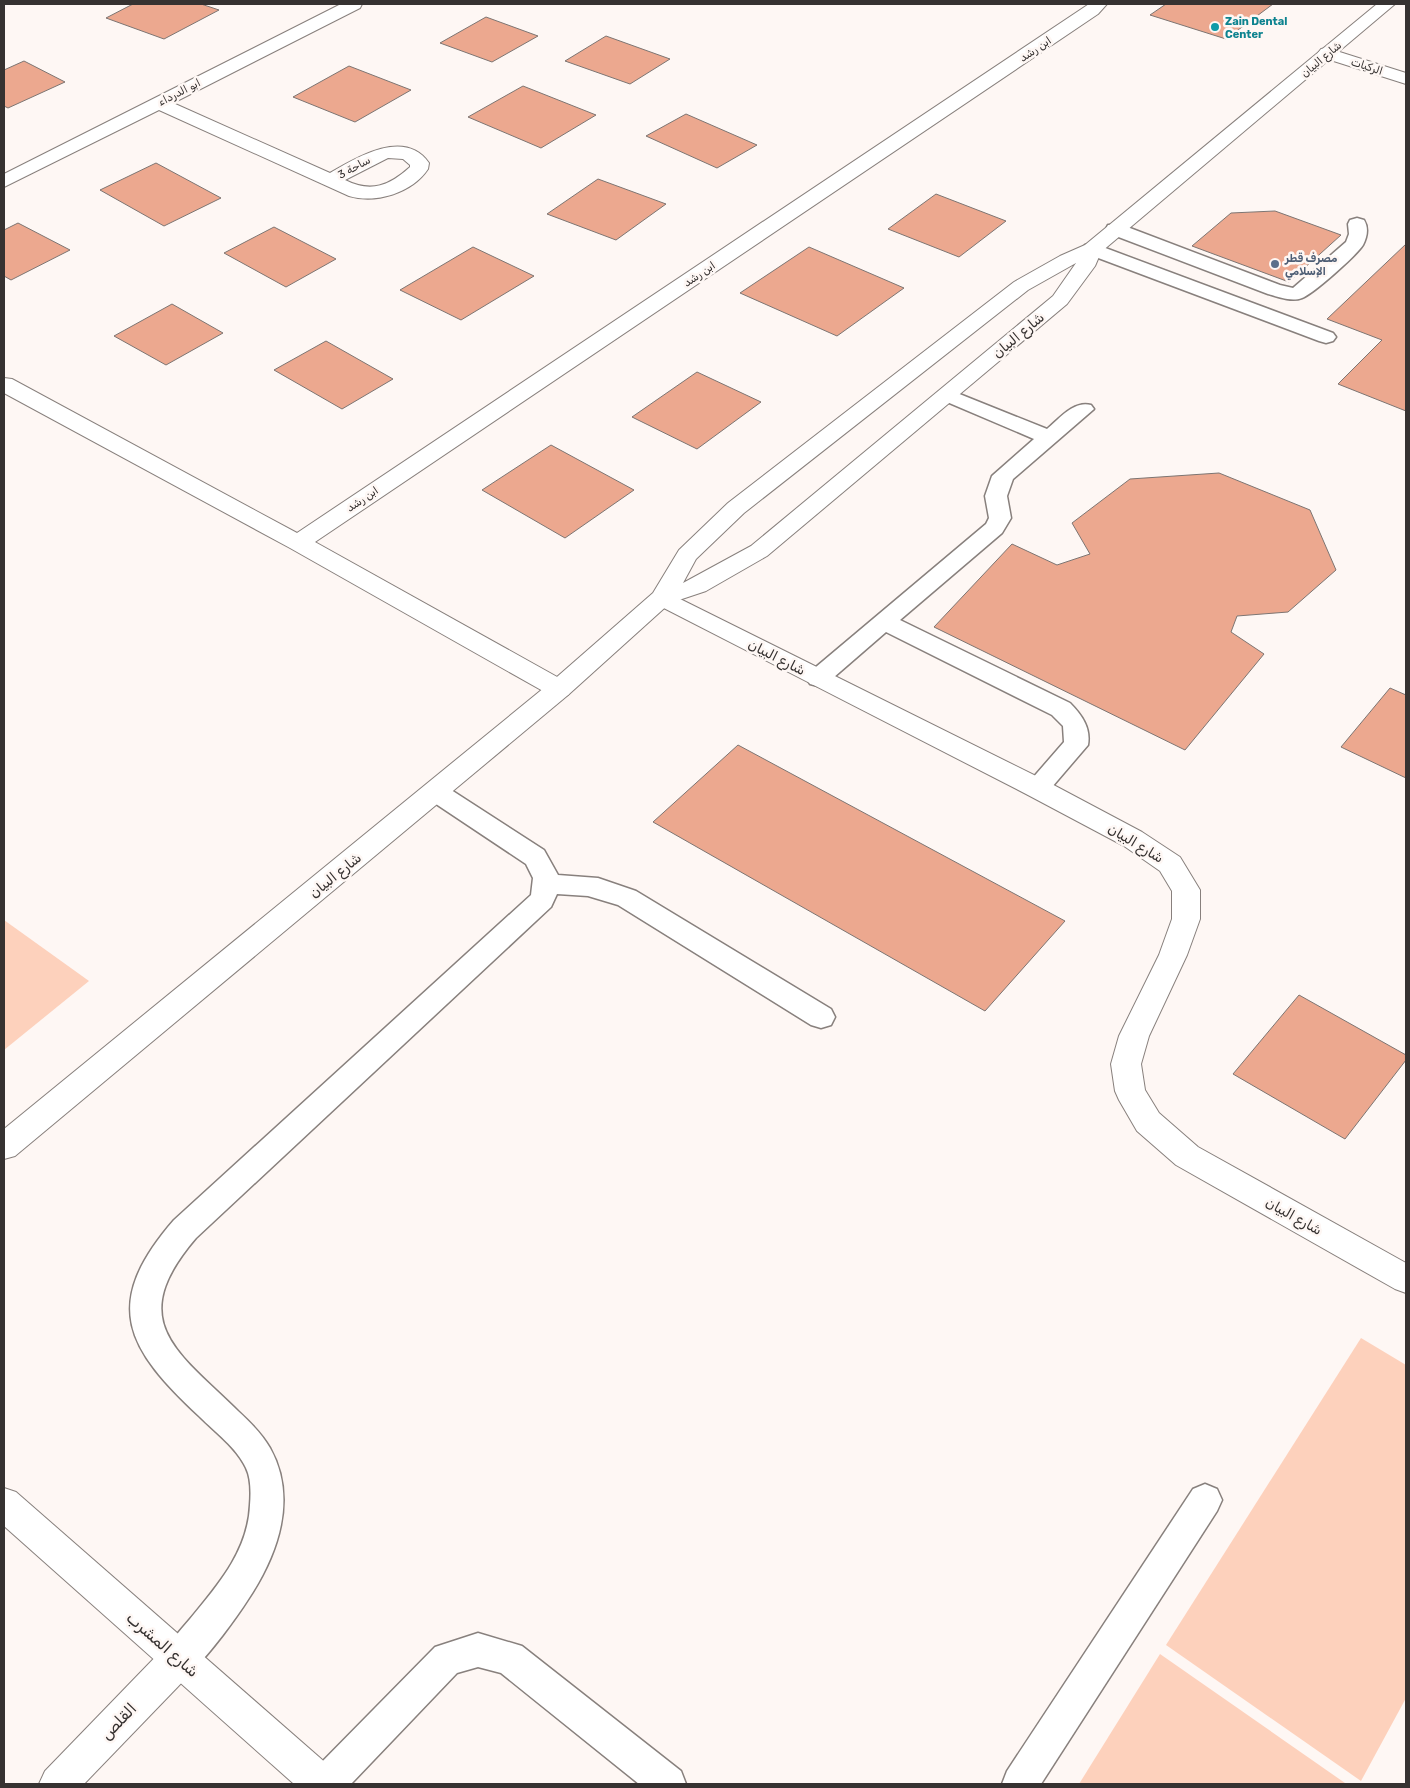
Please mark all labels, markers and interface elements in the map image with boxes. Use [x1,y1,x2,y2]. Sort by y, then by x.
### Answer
place label: Zain Dental Center [1225,15,1287,41]
marker: Zain Dental Center [1209,21,1221,33]
street label: ابن رشد [1017,34,1054,65]
street label: شارع البيان [1298,39,1345,82]
street label: الركيات [1349,55,1384,78]
street label: ابو الدرداء [156,76,203,110]
street label: ساحة 3 [336,153,373,182]
place label: مصرف قطر الإسلامي [1284,252,1337,280]
marker: مصرف قطر الإسلامي [1269,258,1281,270]
street label: ابن رشد [681,259,718,290]
street label: شارع البيان [989,309,1049,363]
street label: ابن رشد [344,484,381,515]
street label: شارع البيان [744,636,808,681]
street label: شارع البيان [1104,820,1167,868]
street label: شارع البيان [306,849,366,903]
street label: شارع البيان [1261,1194,1325,1241]
street label: شارع المشرب [121,1608,203,1682]
street label: القلص [96,1699,140,1744]

